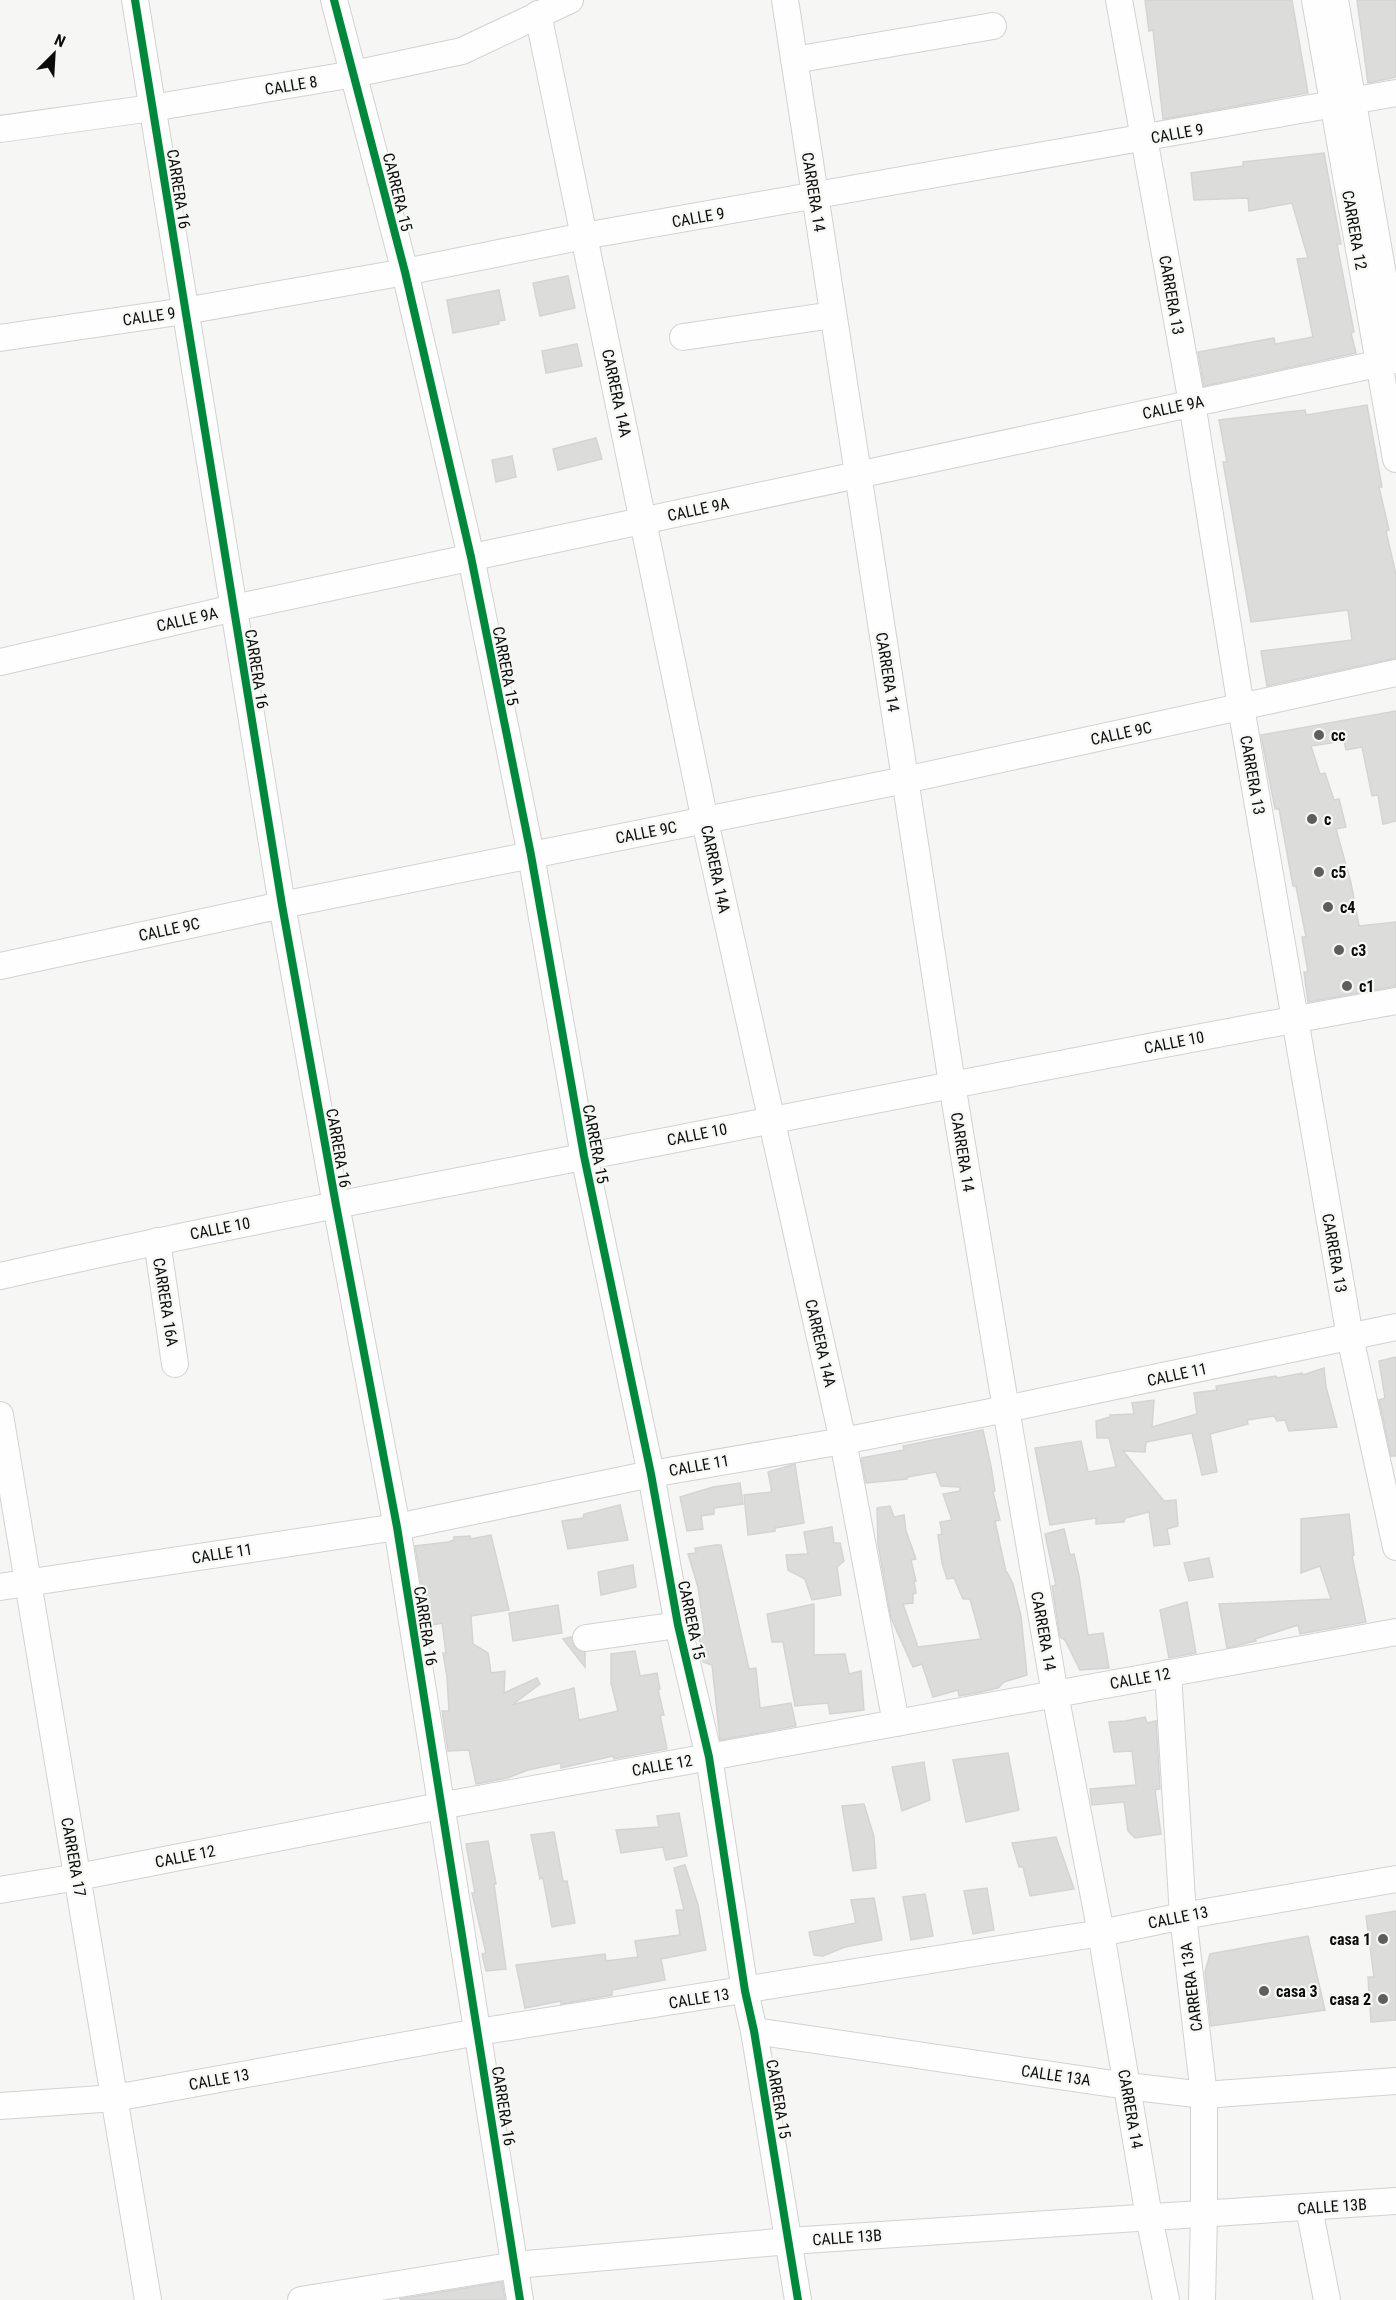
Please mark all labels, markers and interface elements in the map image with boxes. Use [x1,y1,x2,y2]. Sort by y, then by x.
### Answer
north arrow [24,24,84,84]
text: N [52,30,68,51]
street label: CALLE 8 [263,72,319,99]
street label: CALLE 9 [1149,120,1205,147]
street label: CARRERA 16 [163,148,194,230]
street label: CARRERA 15 [379,151,416,234]
street label: CARRERA 14 [798,151,829,233]
street label: CARRERA 12 [1338,189,1371,271]
street label: CALLE 9 [670,204,726,231]
street label: CARRERA 13 [1155,254,1188,336]
street label: CALLE 9 [121,303,177,330]
street label: CARRERA 14A [598,347,635,439]
street label: CALLE 9A [1141,392,1206,423]
street label: CALLE 9A [666,494,731,525]
street label: CALLE 9A [155,603,220,636]
street label: CARRERA 15 [489,625,523,707]
street label: CARRERA 16 [241,628,272,710]
street label: CARRERA 14 [872,631,903,713]
street label: CALLE 9C [1089,718,1153,749]
place label: cc [1331,726,1346,745]
marker: cc [1312,728,1326,742]
street label: CARRERA 13 [1236,734,1269,816]
place label: c [1324,810,1331,829]
marker: c [1305,812,1319,826]
street label: CALLE 9C [614,817,678,848]
street label: CARRERA 14A [697,823,734,915]
place label: c5 [1331,863,1346,882]
marker: c5 [1312,865,1326,879]
place label: c4 [1340,898,1355,917]
marker: c4 [1321,900,1335,914]
street label: CALLE 9C [137,914,201,945]
place label: c3 [1351,941,1366,960]
marker: c3 [1332,943,1346,957]
place label: c1 [1359,977,1374,996]
marker: c1 [1340,979,1354,993]
street label: CALLE 10 [1142,1027,1206,1058]
street label: CARRERA 15 [579,1103,613,1185]
street label: CARRERA 16 [322,1107,355,1189]
street label: CARRERA 14 [947,1111,978,1193]
street label: CALLE 10 [665,1119,729,1150]
street label: CARRERA 13 [1318,1212,1351,1294]
street label: CALLE 10 [188,1213,252,1244]
street label: CARRERA 16A [149,1256,182,1348]
street label: CARRERA 14A [801,1297,840,1389]
street label: CALLE 11 [1145,1359,1209,1390]
street label: CALLE 11 [667,1451,731,1480]
street label: CALLE 11 [190,1539,254,1568]
street label: CARRERA 15 [674,1579,709,1662]
street label: CARRERA 16 [410,1585,441,1667]
street label: CARRERA 14 [1027,1590,1060,1672]
street label: CALLE 12 [1108,1664,1172,1693]
street label: CALLE 12 [630,1751,694,1780]
street label: CARRERA 17 [57,1816,90,1898]
street label: CALLE 12 [153,1841,217,1872]
street label: CALLE 13 [1146,1902,1210,1933]
place label: casa 1 [1330,1930,1371,1949]
marker: casa 1 [1376,1932,1390,1946]
street label: CARRERA 13A [1177,1941,1206,2033]
place label: casa 3 [1276,1982,1317,2001]
street label: CALLE 13 [667,1984,731,2013]
marker: casa 3 [1257,1984,1271,1998]
place label: casa 2 [1330,1990,1371,2009]
marker: casa 2 [1376,1992,1390,2006]
street label: CARRERA 15 [762,2058,795,2140]
street label: CALLE 13A [1020,2061,1092,2090]
street label: CALLE 13 [187,2065,251,2094]
street label: CARRERA 16 [488,2065,519,2147]
street label: CARRERA 14 [1114,2068,1147,2150]
street label: CALLE 13B [1297,2195,1367,2218]
street label: CALLE 13B [812,2226,882,2249]

